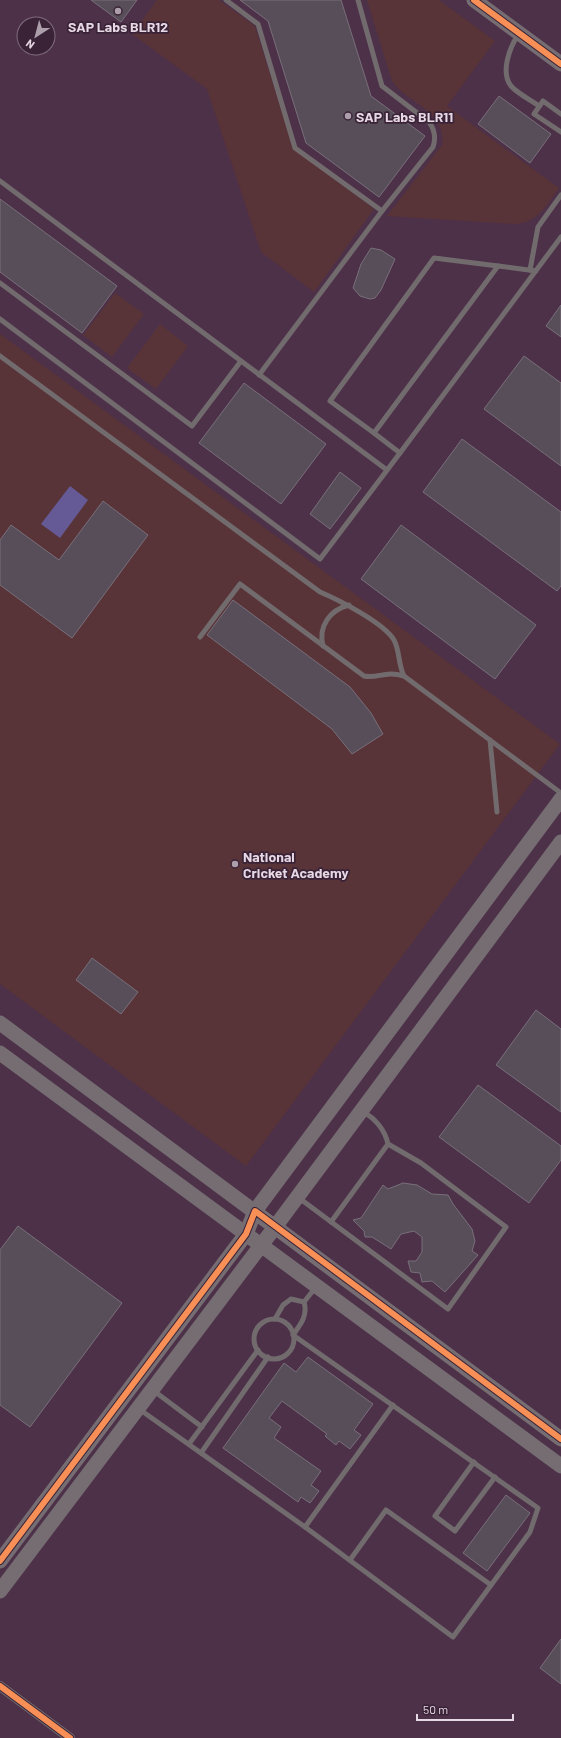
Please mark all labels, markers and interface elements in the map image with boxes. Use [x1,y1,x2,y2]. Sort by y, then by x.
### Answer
marker: SAP Labs BLR12 [113,6,123,16]
north arrow [16,16,56,56]
place label: SAP Labs BLR12 [68,18,168,35]
text: N [23,37,37,52]
place label: SAP Labs BLR11 [356,108,453,125]
marker: SAP Labs BLR11 [343,111,353,121]
place label: National Cricket Academy [243,848,348,881]
marker: National Cricket Academy [230,859,240,869]
scale bar [417,1696,513,1722]
text: 50 m [423,1702,448,1716]

